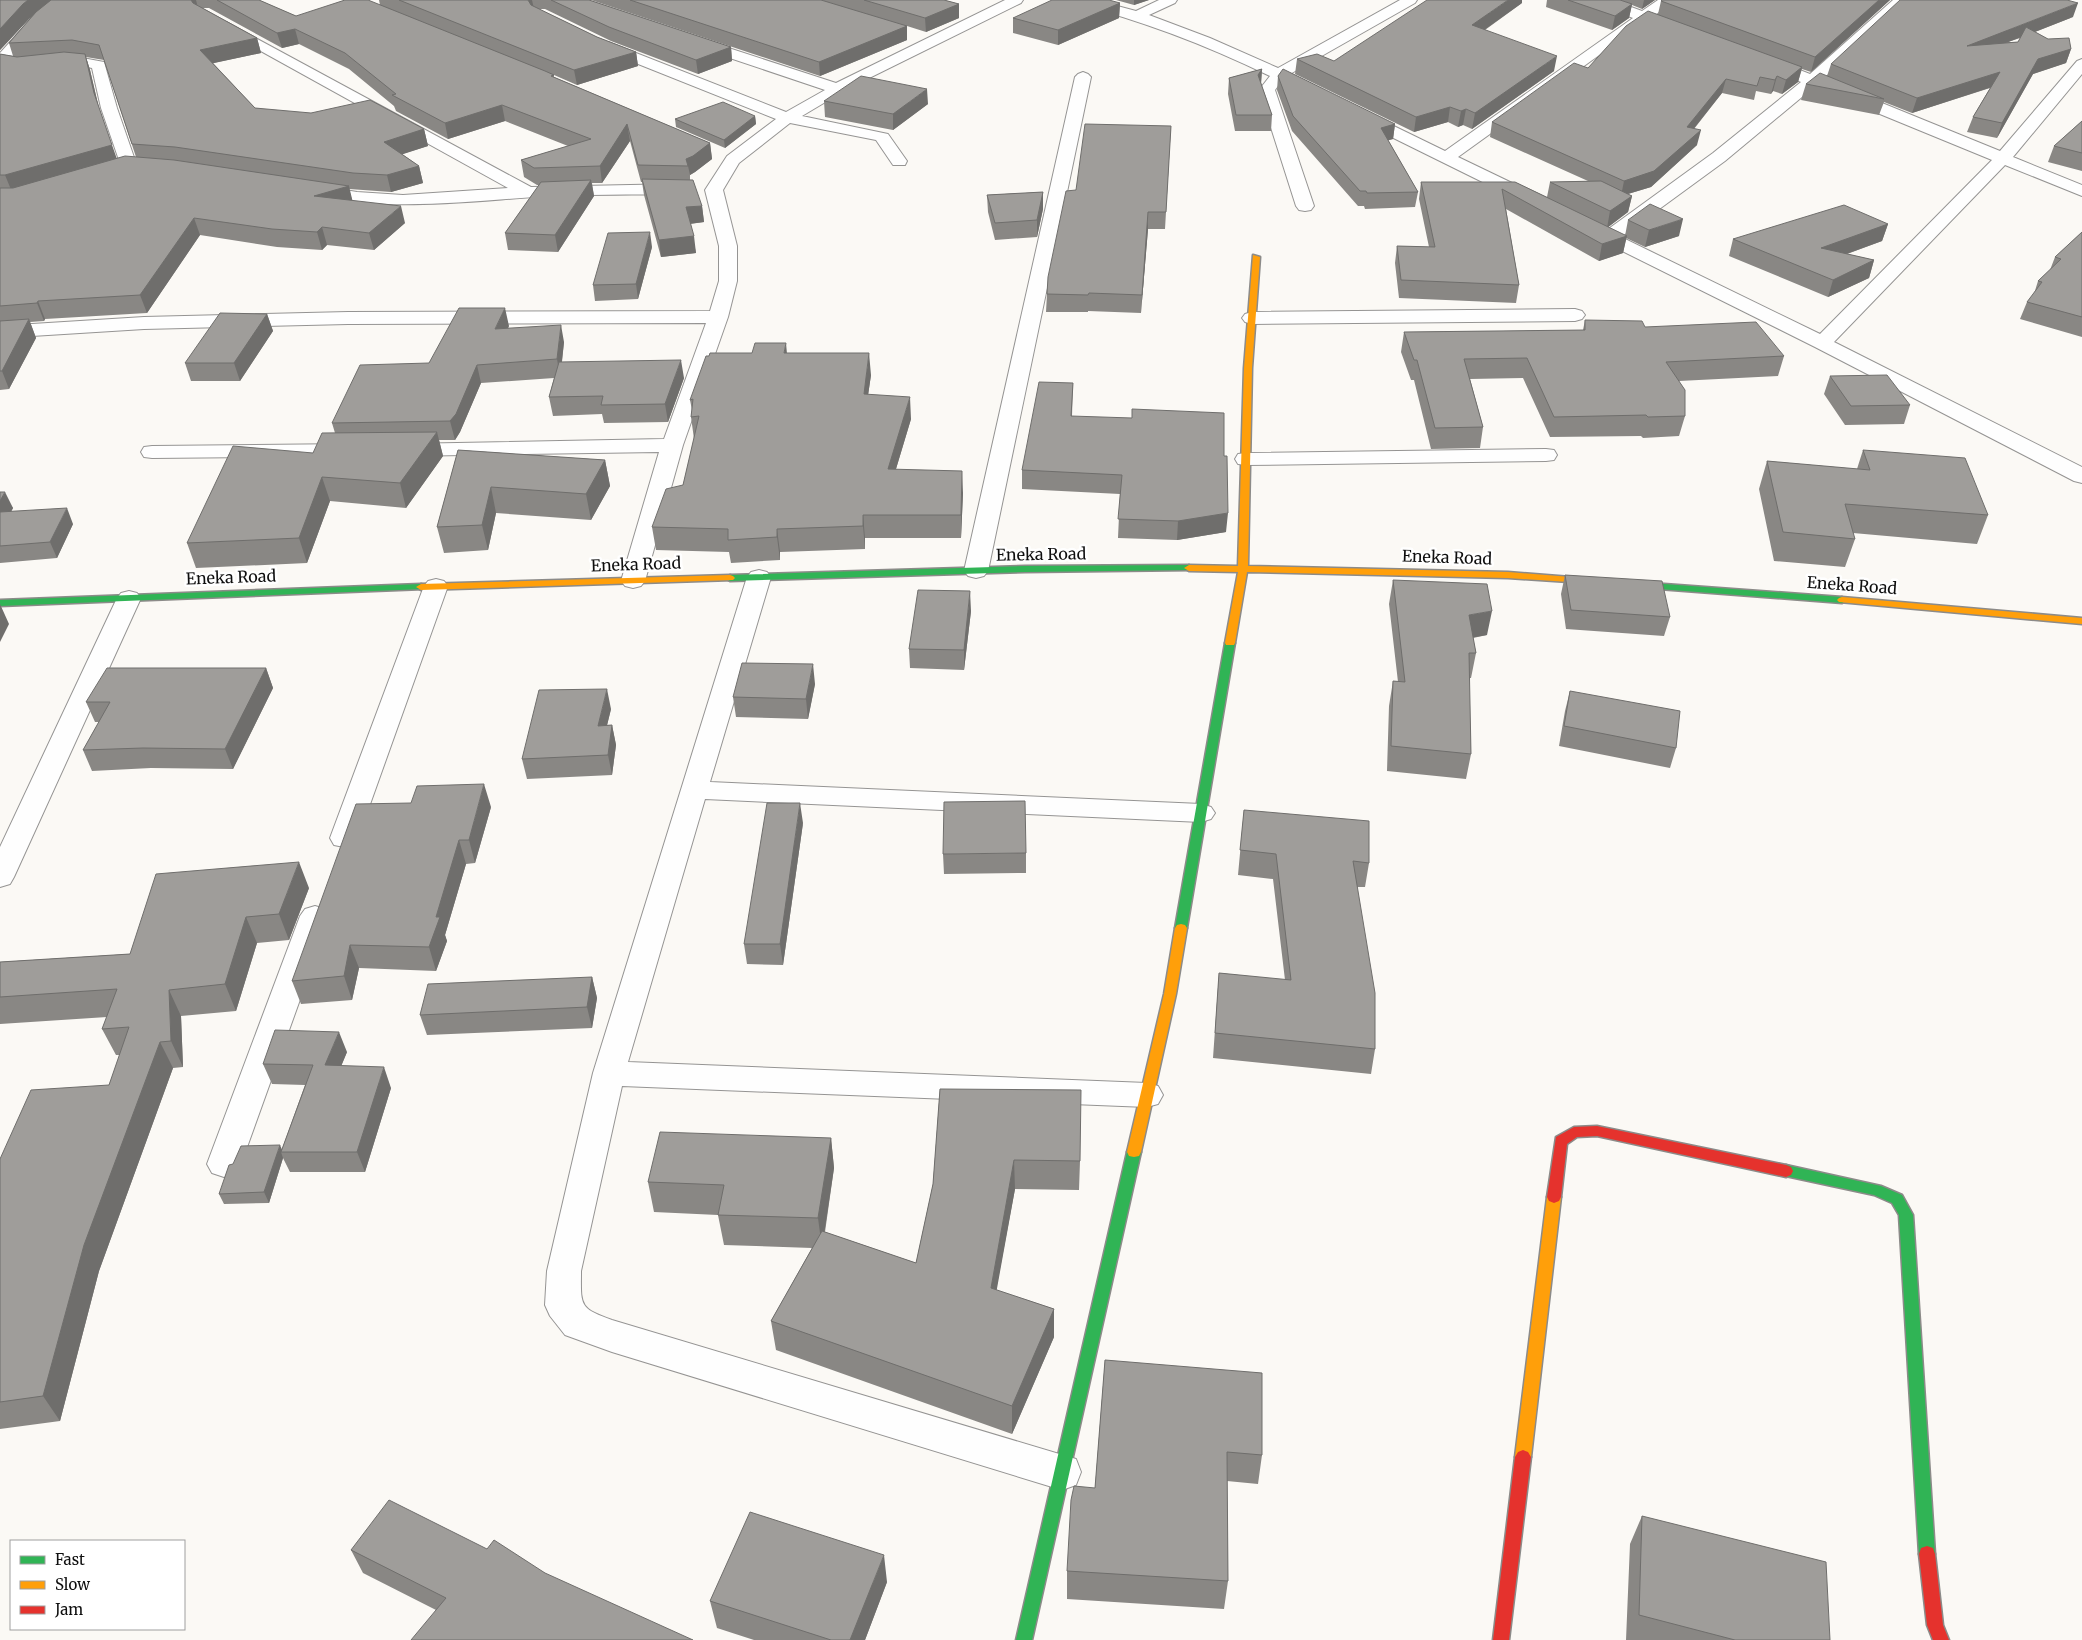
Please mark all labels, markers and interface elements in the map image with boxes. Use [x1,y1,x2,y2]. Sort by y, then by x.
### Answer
street label: Eneka Road [996,543,1087,565]
street label: Eneka Road [1401,545,1493,569]
street label: Eneka Road [590,552,682,576]
street label: Eneka Road [185,565,277,589]
street label: Eneka Road [1806,572,1898,598]
legend [10,1540,185,1630]
text: Fast [55,1550,85,1569]
text: Slow [55,1575,90,1594]
text: Jam [54,1600,83,1619]

